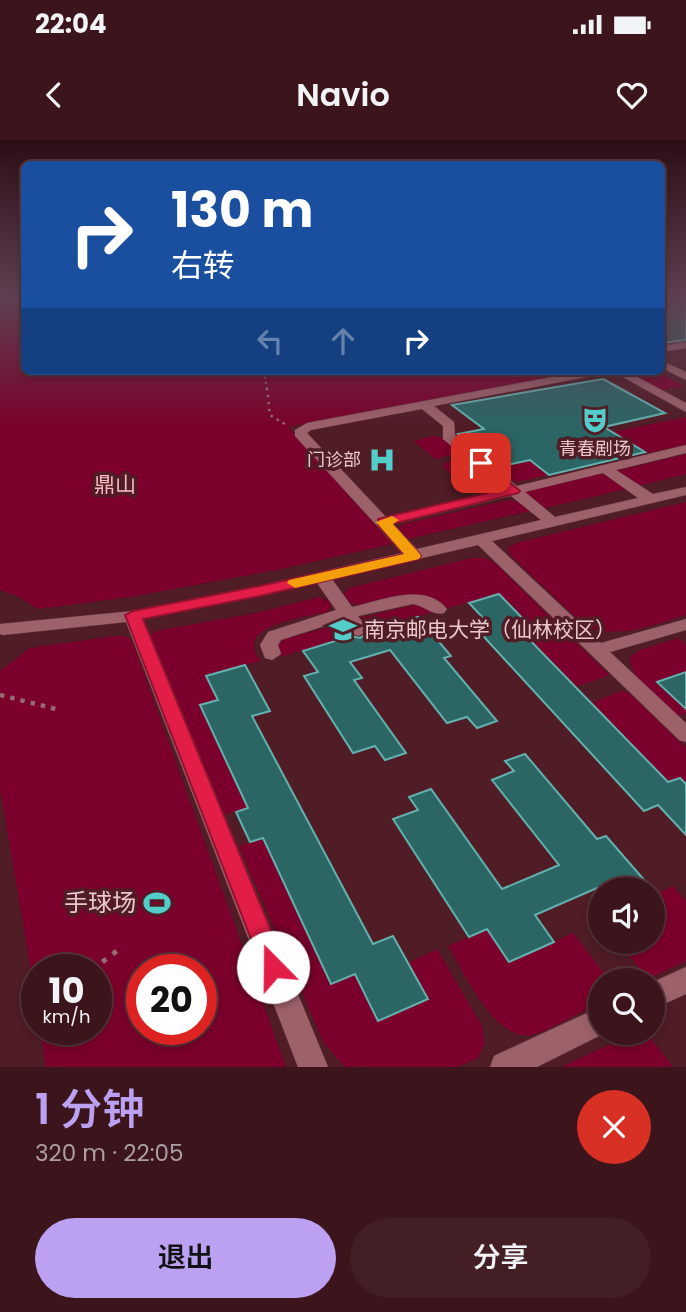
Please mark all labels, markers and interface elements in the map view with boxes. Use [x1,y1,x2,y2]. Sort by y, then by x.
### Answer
text: 22:04 [35,6,107,42]
text: Navio [296,72,390,117]
icon: back [35,76,73,114]
icon: heart [613,76,651,114]
text: 130 m [171,176,313,244]
icon: right [56,189,147,280]
text: 右转 [171,243,235,288]
icon: left [251,322,289,360]
icon: ahead [324,322,362,360]
icon: right [397,322,435,360]
theatre icon: 青春剧场 [580,405,610,435]
pin [451,433,511,493]
place label: 青春剧场 [559,436,631,461]
icon: arrive [462,444,500,482]
hospital icon: 门诊部 [367,445,397,475]
place label: 门诊部 [307,447,361,472]
park label: 鼎山 [94,470,136,499]
school or university icon: 南京邮电大学（仙林校区） [328,615,358,645]
place label: 南京邮电大学（仙林校区） [364,615,616,644]
map controls [588,877,665,1045]
button: sound [588,877,665,954]
place label: 手球场 [64,886,136,919]
sports icon: 手球场 [142,888,172,918]
position arrow [236,930,310,1004]
speed limit sign: 20 [126,954,217,1045]
text: 10 [49,966,84,1015]
button: search [588,968,665,1045]
text: km/h [43,1004,90,1029]
text: 1 分钟 [35,1080,144,1139]
button: close [577,1090,651,1164]
text: 320 m · 22:05 [35,1137,183,1169]
button: 退出 [35,1218,336,1298]
button: 分享 [350,1218,651,1298]

